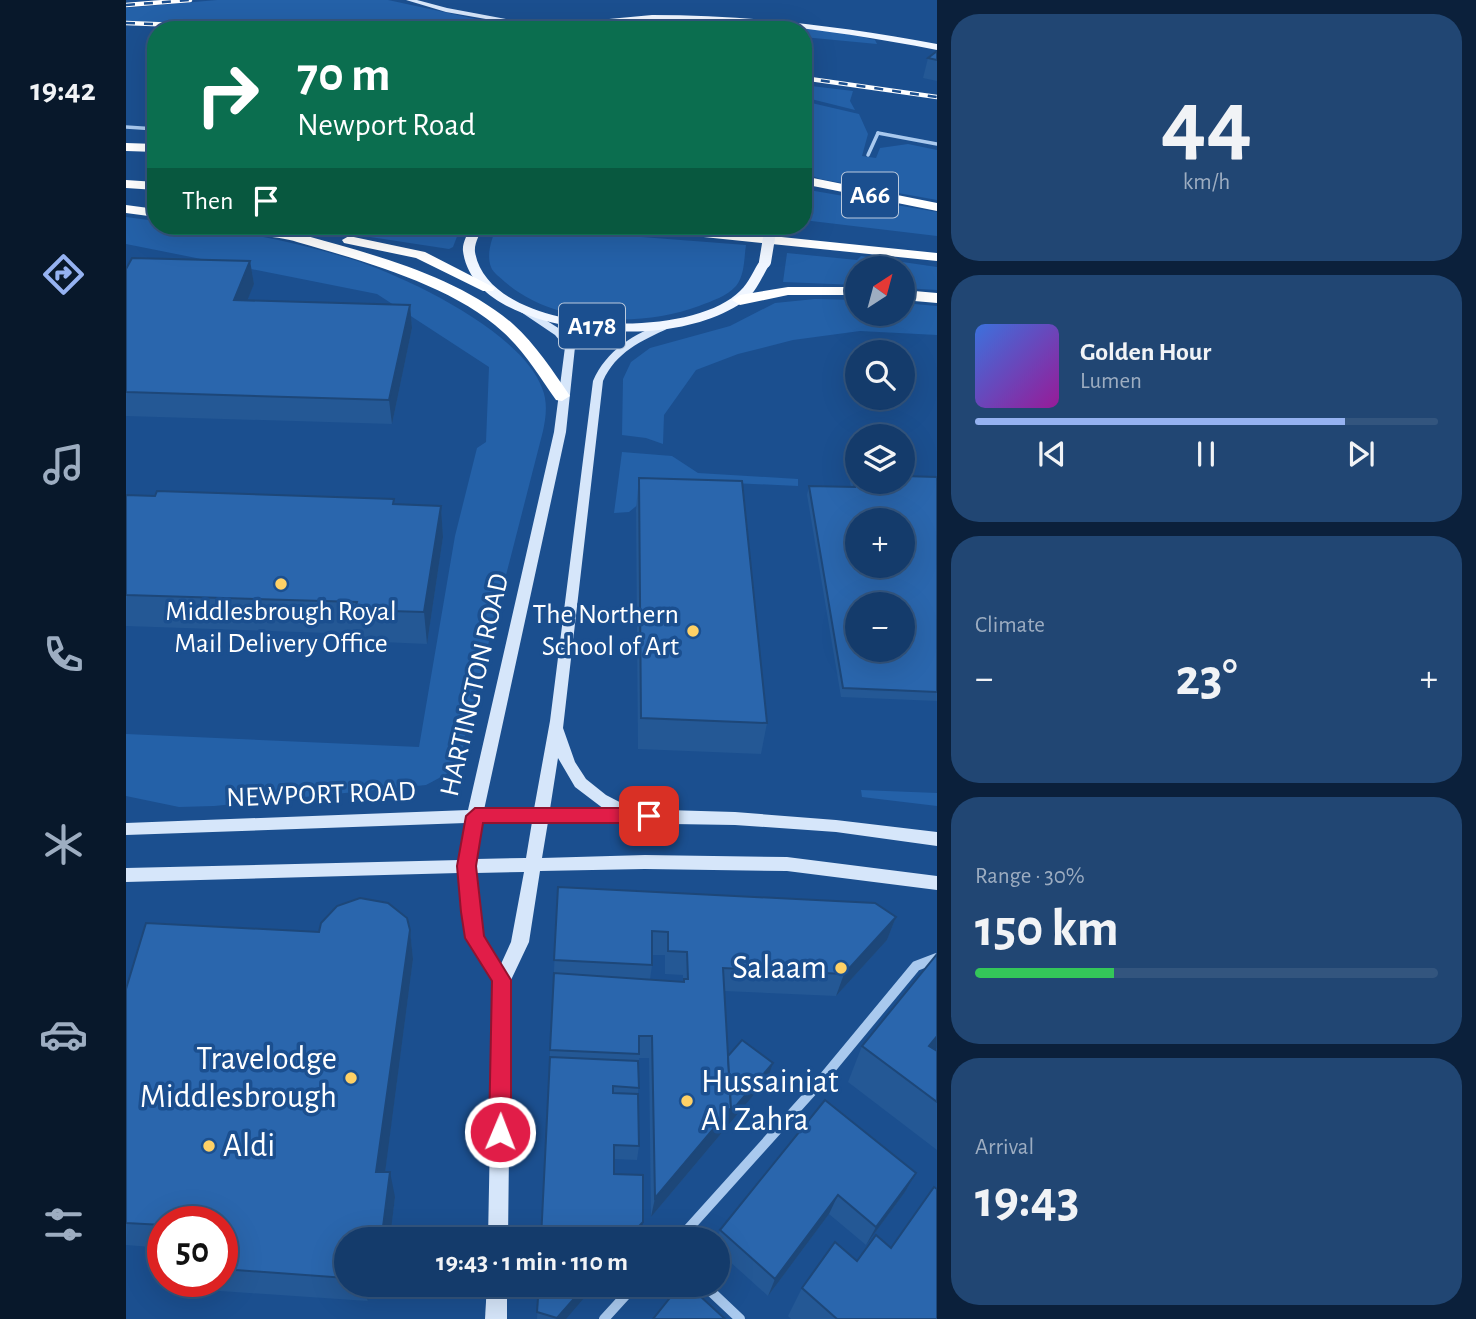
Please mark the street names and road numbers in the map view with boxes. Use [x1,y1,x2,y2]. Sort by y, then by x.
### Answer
road number: A66 [842,172,898,218]
road number: A178 [559,304,625,348]
street label: HARTINGTON ROAD [436,571,514,799]
street label: NEWPORT ROAD [226,778,416,812]

